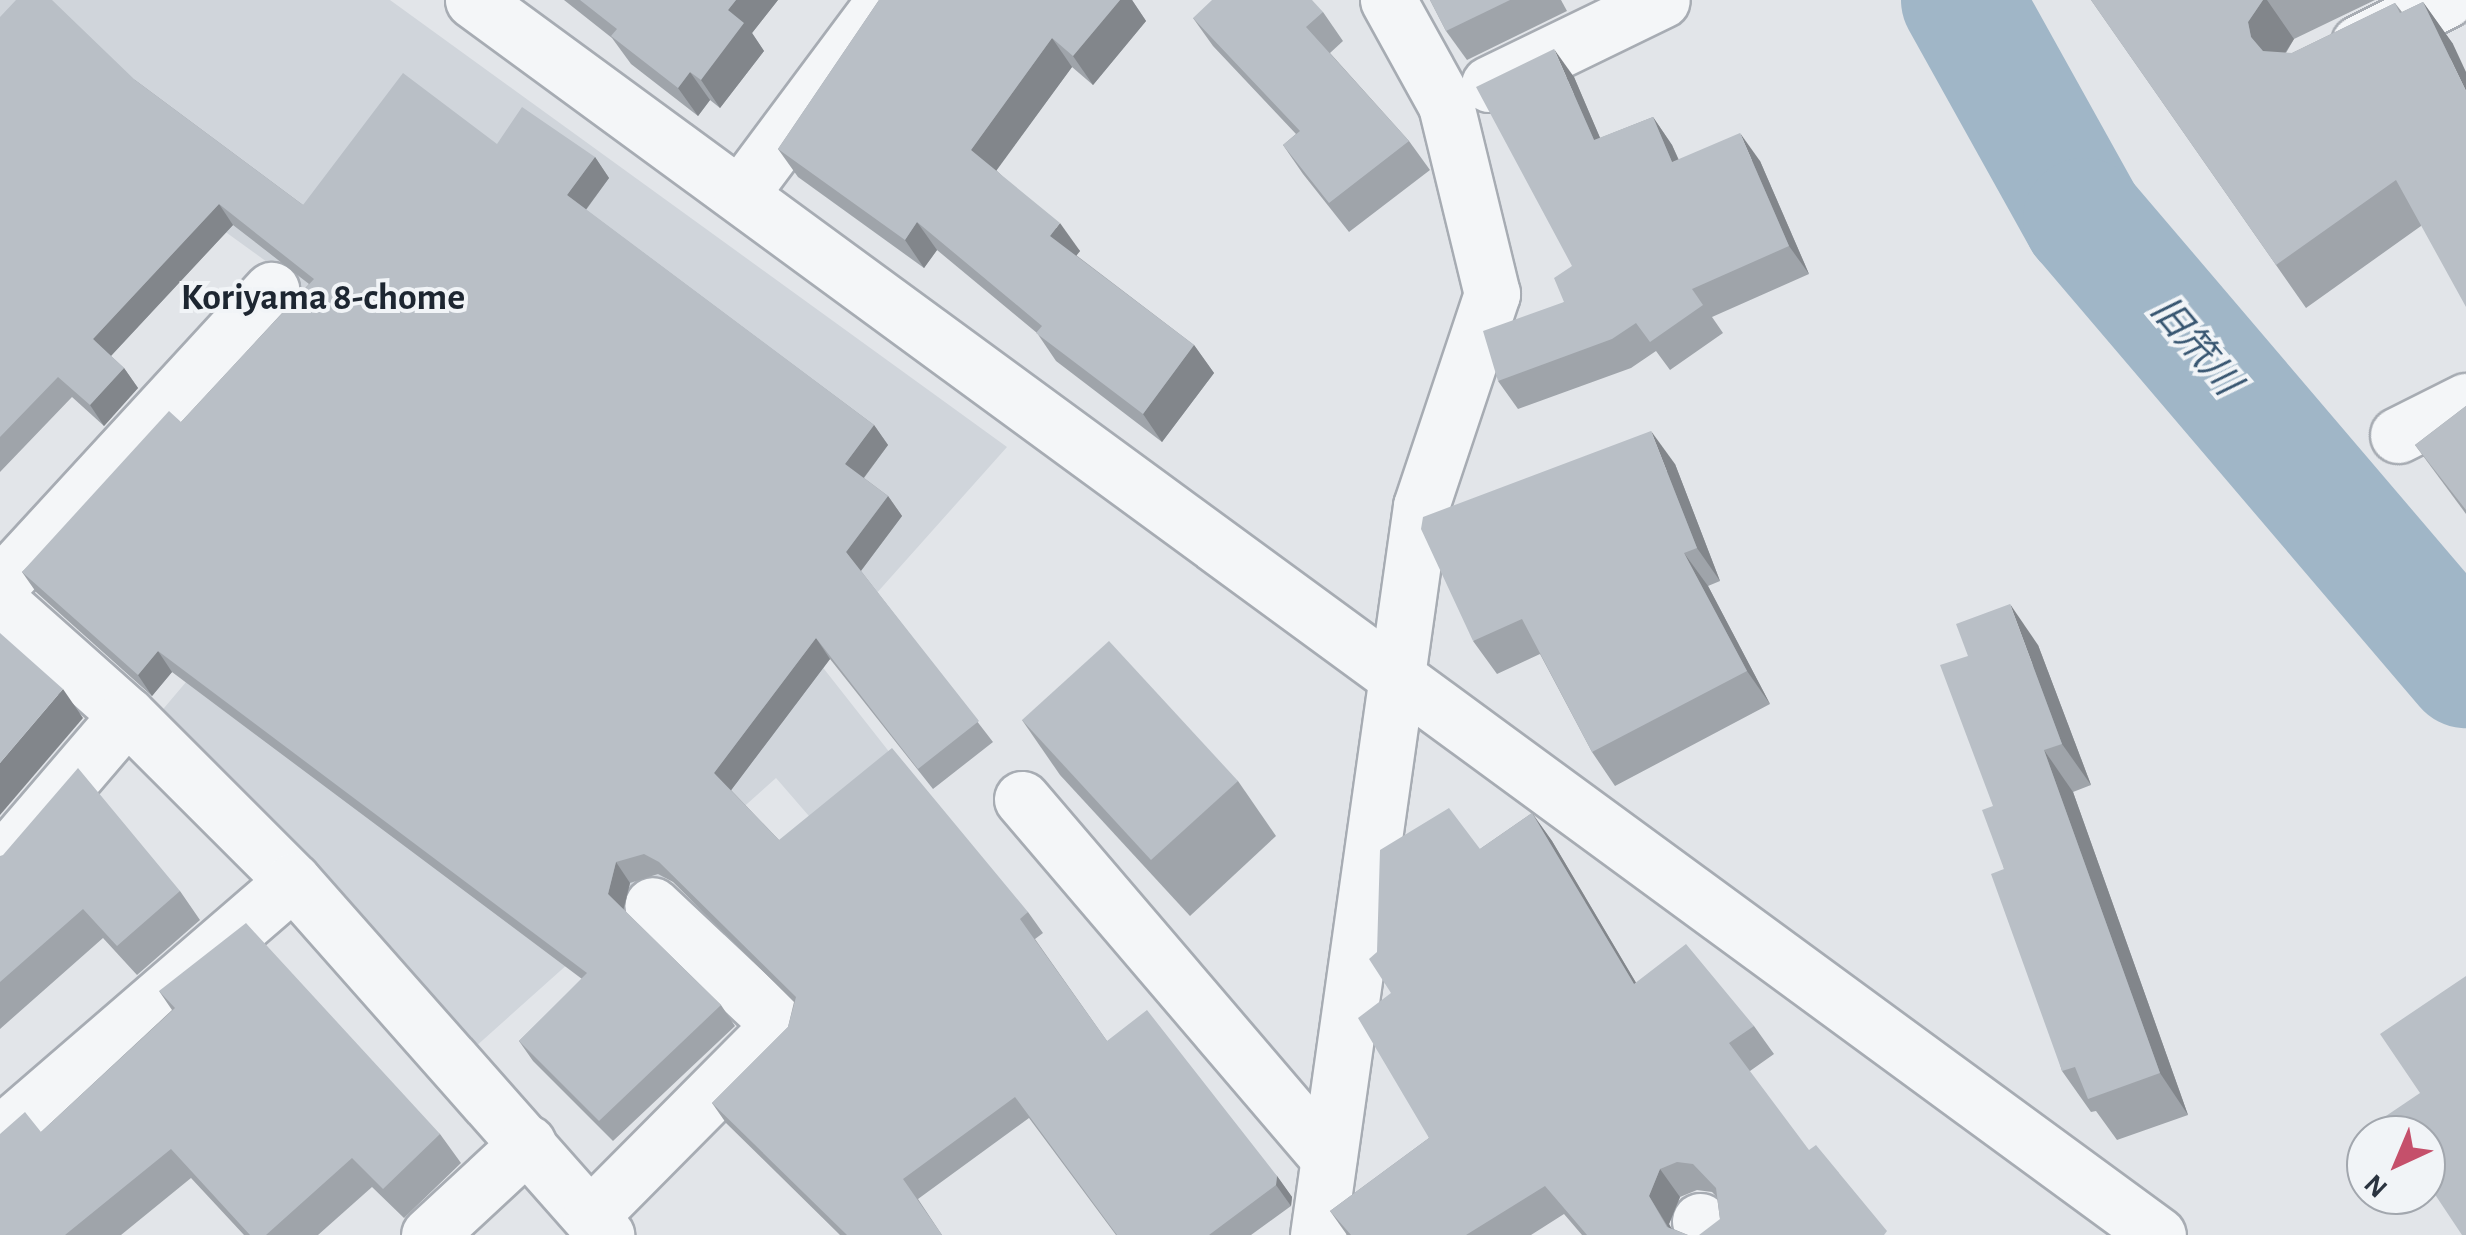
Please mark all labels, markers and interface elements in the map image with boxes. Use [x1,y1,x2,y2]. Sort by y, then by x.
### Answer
district label: Koriyama 8-chome [181,276,465,322]
water label: 旧笊川 [2140,289,2248,405]
north arrow [2346,1115,2446,1215]
text: N [2360,1168,2393,1202]

